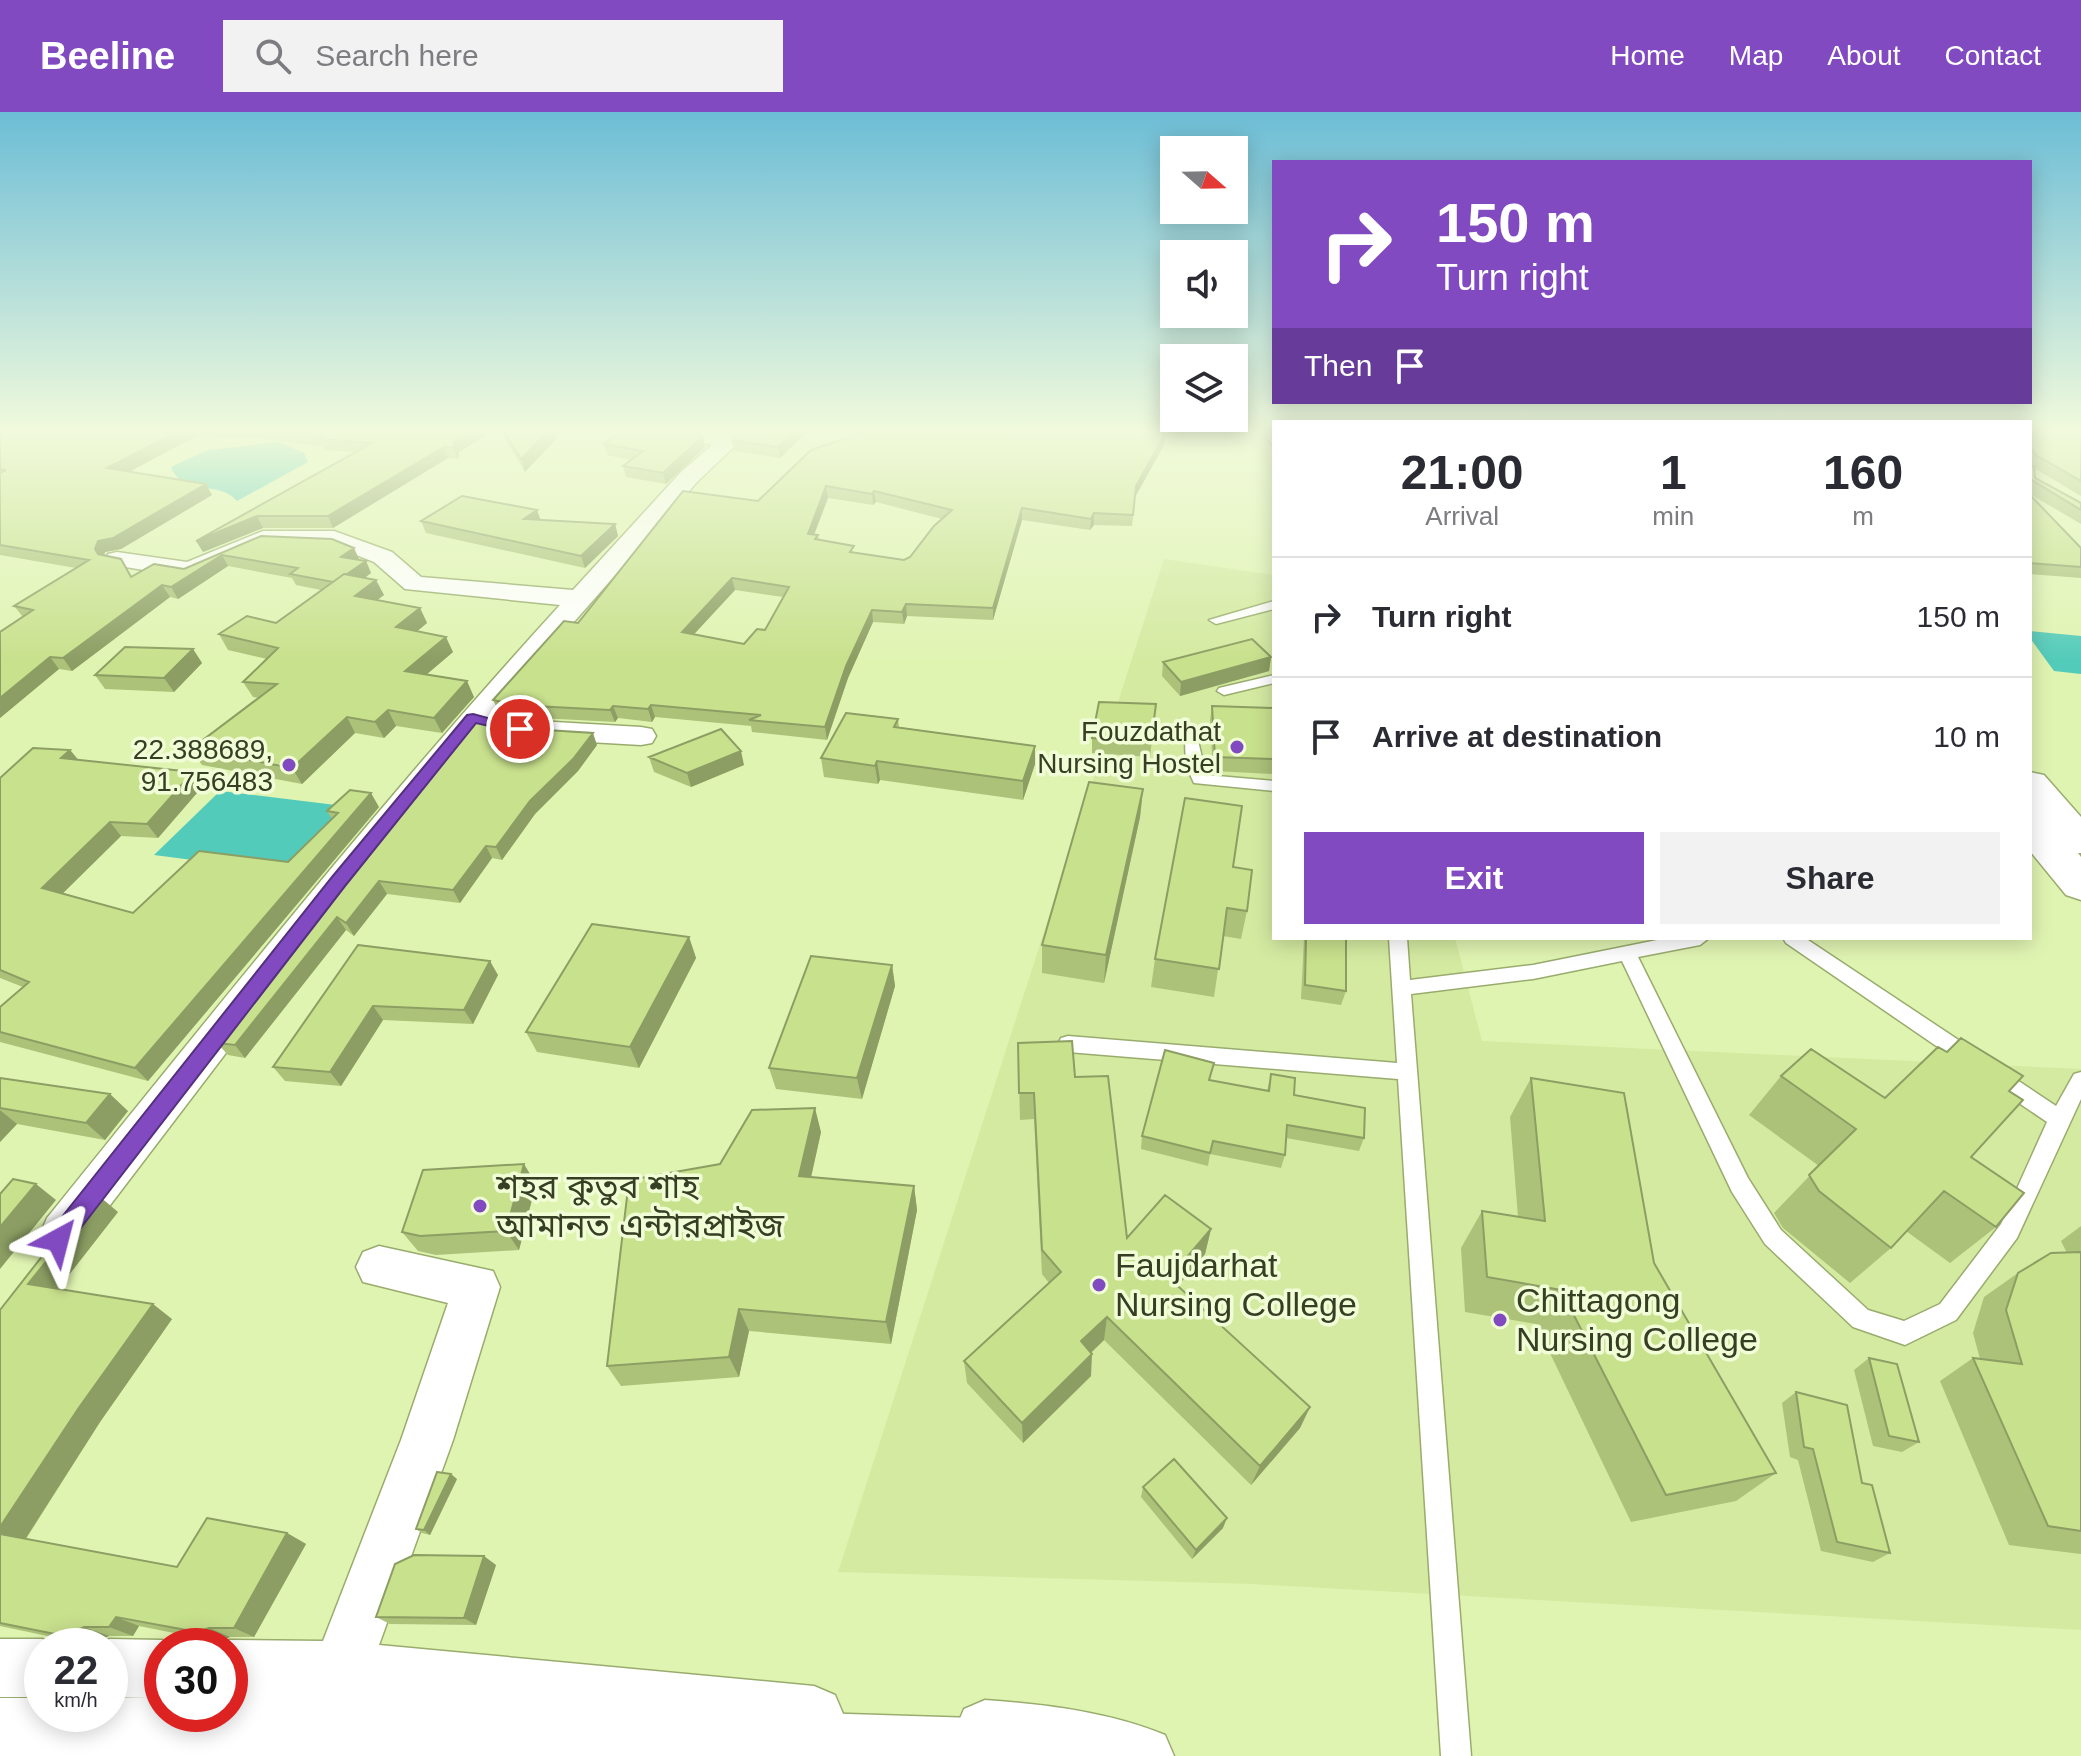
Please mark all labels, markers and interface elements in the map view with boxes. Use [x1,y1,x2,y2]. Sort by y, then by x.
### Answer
search box [223,20,783,92]
icon: search [251,34,295,78]
text: Beeline [40,35,175,77]
text: Search here [315,39,479,72]
text: Home [1610,40,1685,71]
text: Map [1729,40,1783,71]
text: About [1827,40,1901,71]
text: Contact [1945,40,2041,71]
north arrow [1160,136,1248,224]
map controls [1160,136,1248,432]
text: 150 m [1436,191,1595,254]
icon: right [1304,192,1408,296]
button: sound [1160,240,1248,328]
text: Turn right [1436,257,1589,298]
button: layers [1160,344,1248,432]
icon: arrive [1388,344,1432,388]
text: Then [1304,349,1372,382]
text: 21:00 [1401,446,1524,499]
text: 1 [1660,446,1687,499]
text: 160 [1823,446,1903,499]
text: Arrival [1425,501,1499,531]
text: min [1652,501,1694,531]
text: m [1852,501,1874,531]
icon: right [1304,595,1348,639]
text: Turn right [1372,600,1511,633]
text: 150 m [1917,600,2000,633]
pin [486,695,554,763]
icon: arrive [498,707,542,751]
icon: arrive [1304,715,1348,759]
place label: Fouzdathat Nursing Hostel [1037,716,1221,779]
text: Arrive at destination [1372,720,1662,753]
text: 10 m [1933,720,2000,753]
place label: 22.388689, 91.756483 [133,734,273,797]
marker: Fouzdathat Nursing Hostel [1228,738,1246,756]
marker: 22.388689, 91.756483 [280,756,298,774]
button: Exit [1304,832,1644,924]
button: Share [1660,832,2000,924]
place label: শহর কুতুব শাহ আমানত এন্টারপ্রাইজ [495,1167,785,1244]
marker: শহর কুতুব শাহ আমানত এন্টারপ্রাইজ [471,1197,489,1215]
position arrow [16,1198,100,1282]
place label: Faujdarhat Nursing College [1115,1246,1357,1323]
marker: Faujdarhat Nursing College [1090,1276,1108,1294]
place label: Chittagong Nursing College [1516,1281,1758,1358]
marker: Chittagong Nursing College [1491,1311,1509,1329]
speed limit sign: 30 [144,1628,248,1732]
text: 22 [54,1648,98,1692]
text: km/h [54,1689,98,1711]

